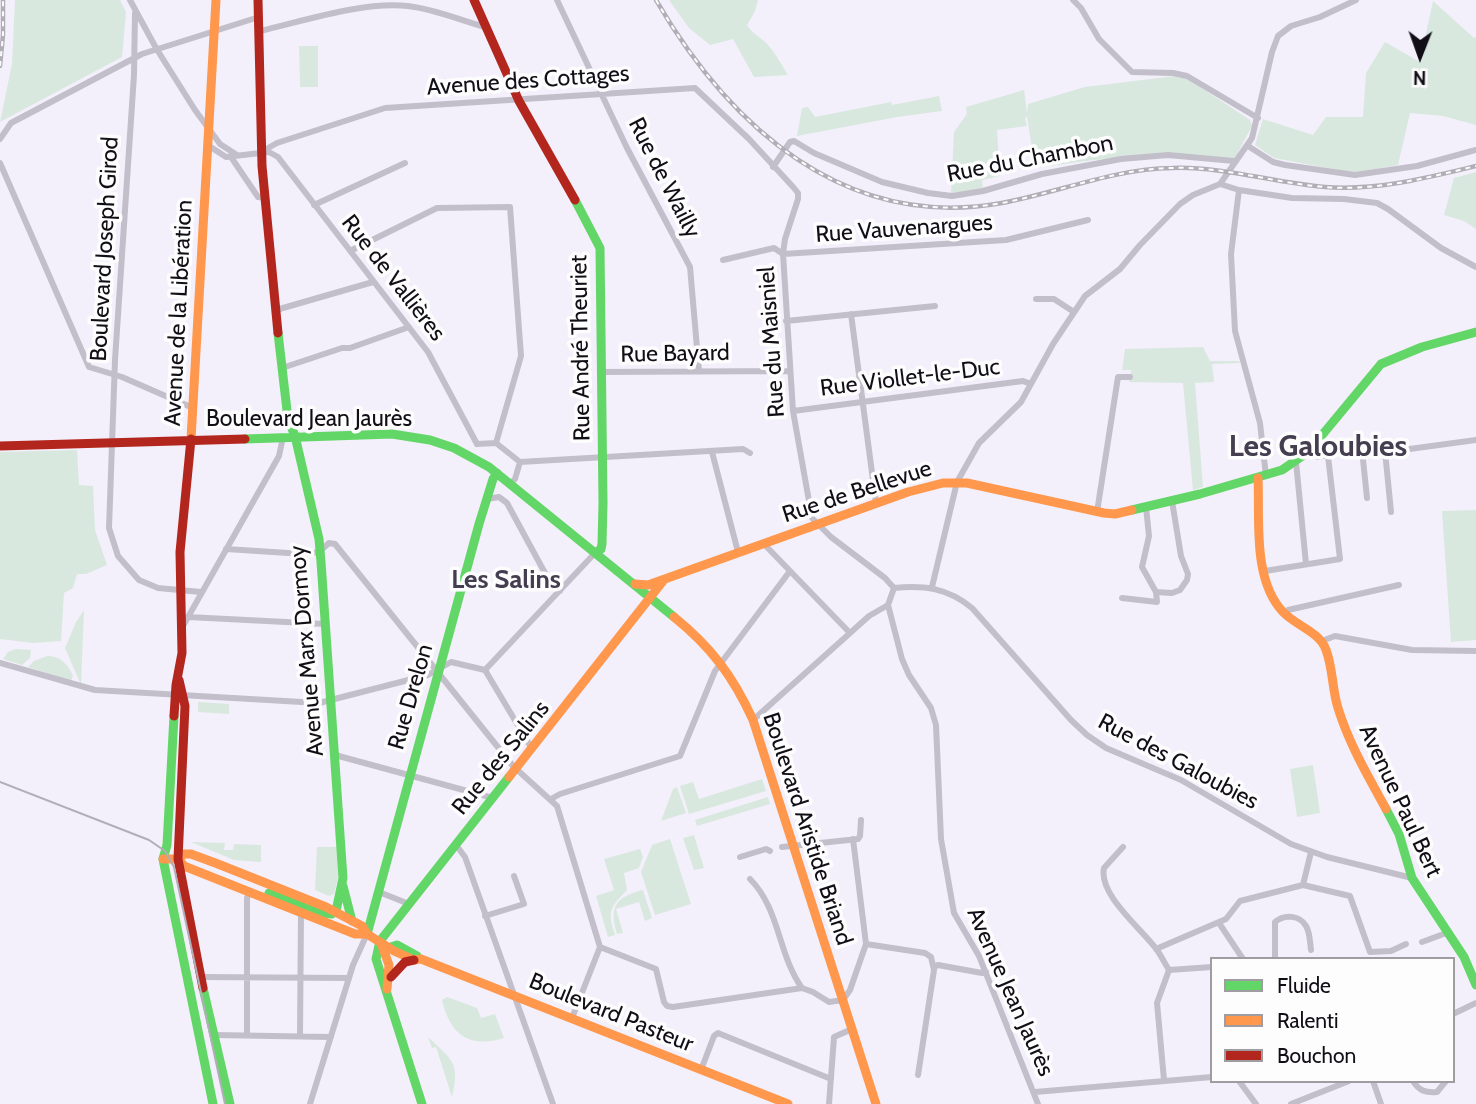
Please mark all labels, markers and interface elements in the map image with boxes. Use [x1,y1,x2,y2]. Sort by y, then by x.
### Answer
north arrow [1385,21,1455,91]
street label: Avenue des Cottages [426,60,630,102]
text: N [1413,66,1427,89]
street label: Rue de Wailly [622,113,706,243]
street label: Rue du Chambon [945,129,1115,189]
street label: Boulevard Joseph Girod [85,136,125,362]
street label: Avenue de la Libération [159,199,199,427]
street label: Rue Vauvenargues [814,209,994,249]
street label: Rue de Vallières [335,210,451,346]
street label: Rue André Theuriet [566,255,596,441]
street label: Rue du Maisniel [753,265,791,419]
street label: Rue Bayard [620,339,730,369]
street label: Rue Viollet-le-Duc [818,353,1002,403]
street label: Boulevard Jean Jaurès [206,405,412,433]
district label: Les Galoubies [1229,429,1407,465]
street label: Rue de Bellevue [779,455,935,529]
street label: Avenue Marx Dormoy [284,544,330,758]
district label: Les Salins [451,564,561,596]
street label: Rue Drelon [383,641,439,753]
street label: Rue des Salins [447,695,555,821]
street label: Rue des Galoubies [1093,708,1263,816]
street label: Boulevard Aristide Briand [756,709,858,949]
street label: Avenue Paul Bert [1353,720,1447,882]
street label: Avenue Jean Jaurès [960,903,1060,1081]
legend [1210,957,1455,1083]
street label: Boulevard Pasteur [525,967,697,1059]
text: Fluide [1277,973,1331,998]
text: Ralenti [1277,1008,1338,1033]
text: Bouchon [1277,1043,1356,1068]

